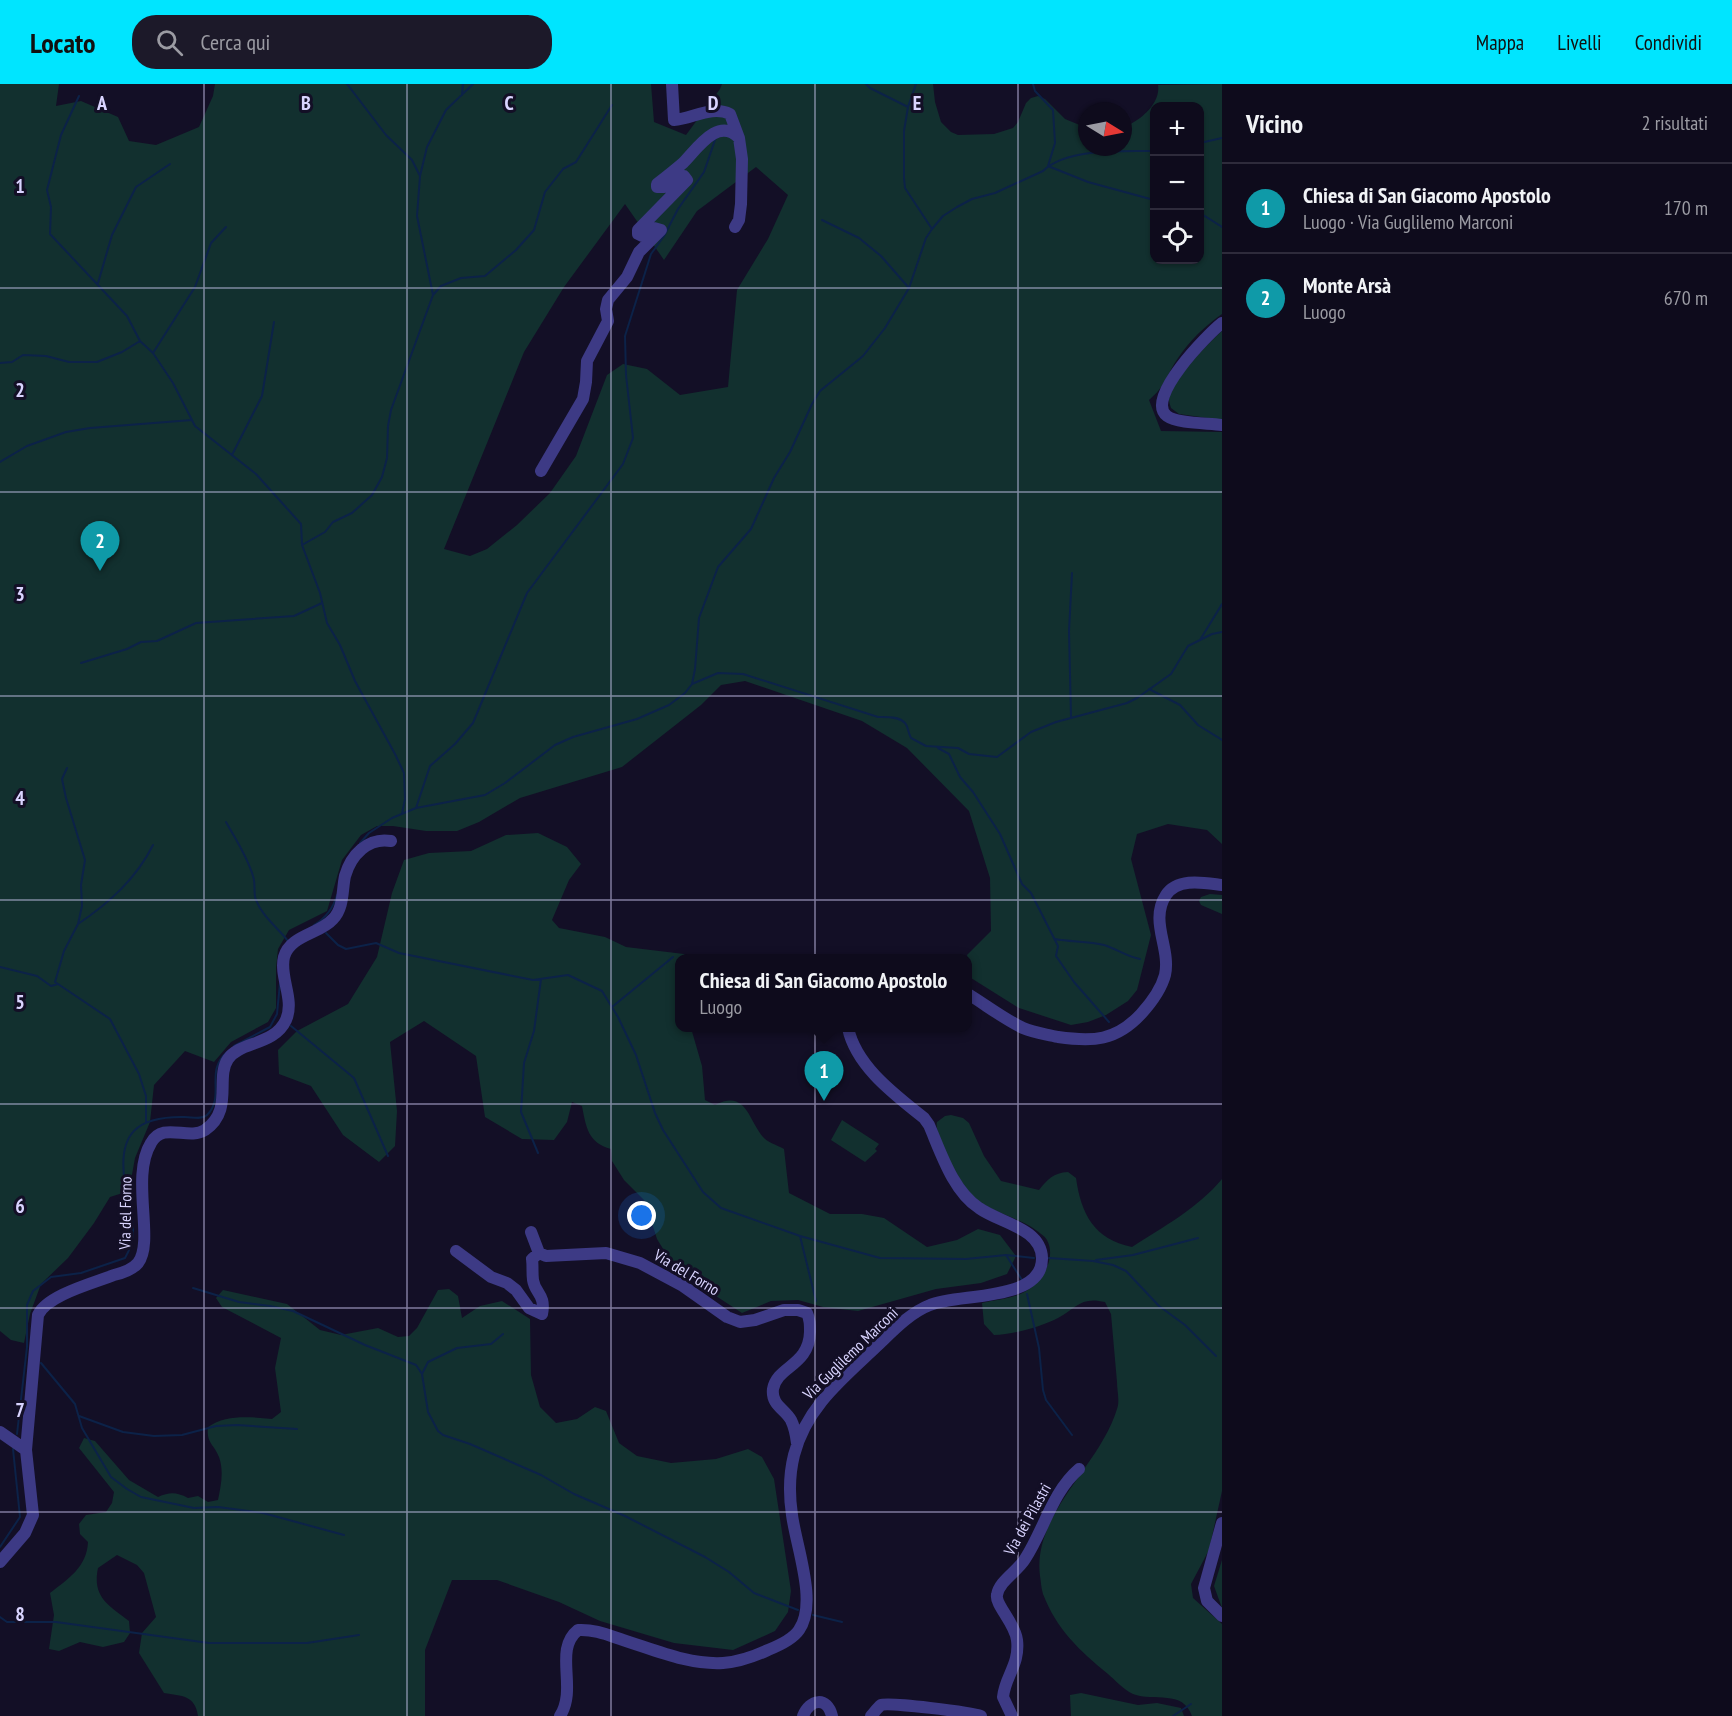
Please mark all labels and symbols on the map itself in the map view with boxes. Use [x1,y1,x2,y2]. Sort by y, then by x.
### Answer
text: A [96,90,108,116]
text: B [301,90,311,116]
text: C [504,90,514,116]
text: D [708,90,719,116]
text: E [913,90,921,116]
north arrow [1078,102,1132,156]
text: 1 [15,173,25,199]
text: 2 [15,377,25,403]
pin: 2 [80,522,120,571]
text: 3 [15,581,25,607]
text: 4 [15,785,25,811]
text: 5 [15,989,25,1015]
pin: 1 [804,1052,844,1101]
street label: Via del Forno [114,1176,136,1251]
text: 6 [15,1193,25,1219]
your location [627,1201,656,1230]
street label: Via del Forno [650,1244,724,1299]
street label: Via Guglilemo Marconi [798,1303,902,1404]
text: 7 [15,1397,25,1423]
street label: Via dei Pilastri [998,1479,1055,1560]
text: 8 [15,1601,25,1627]

